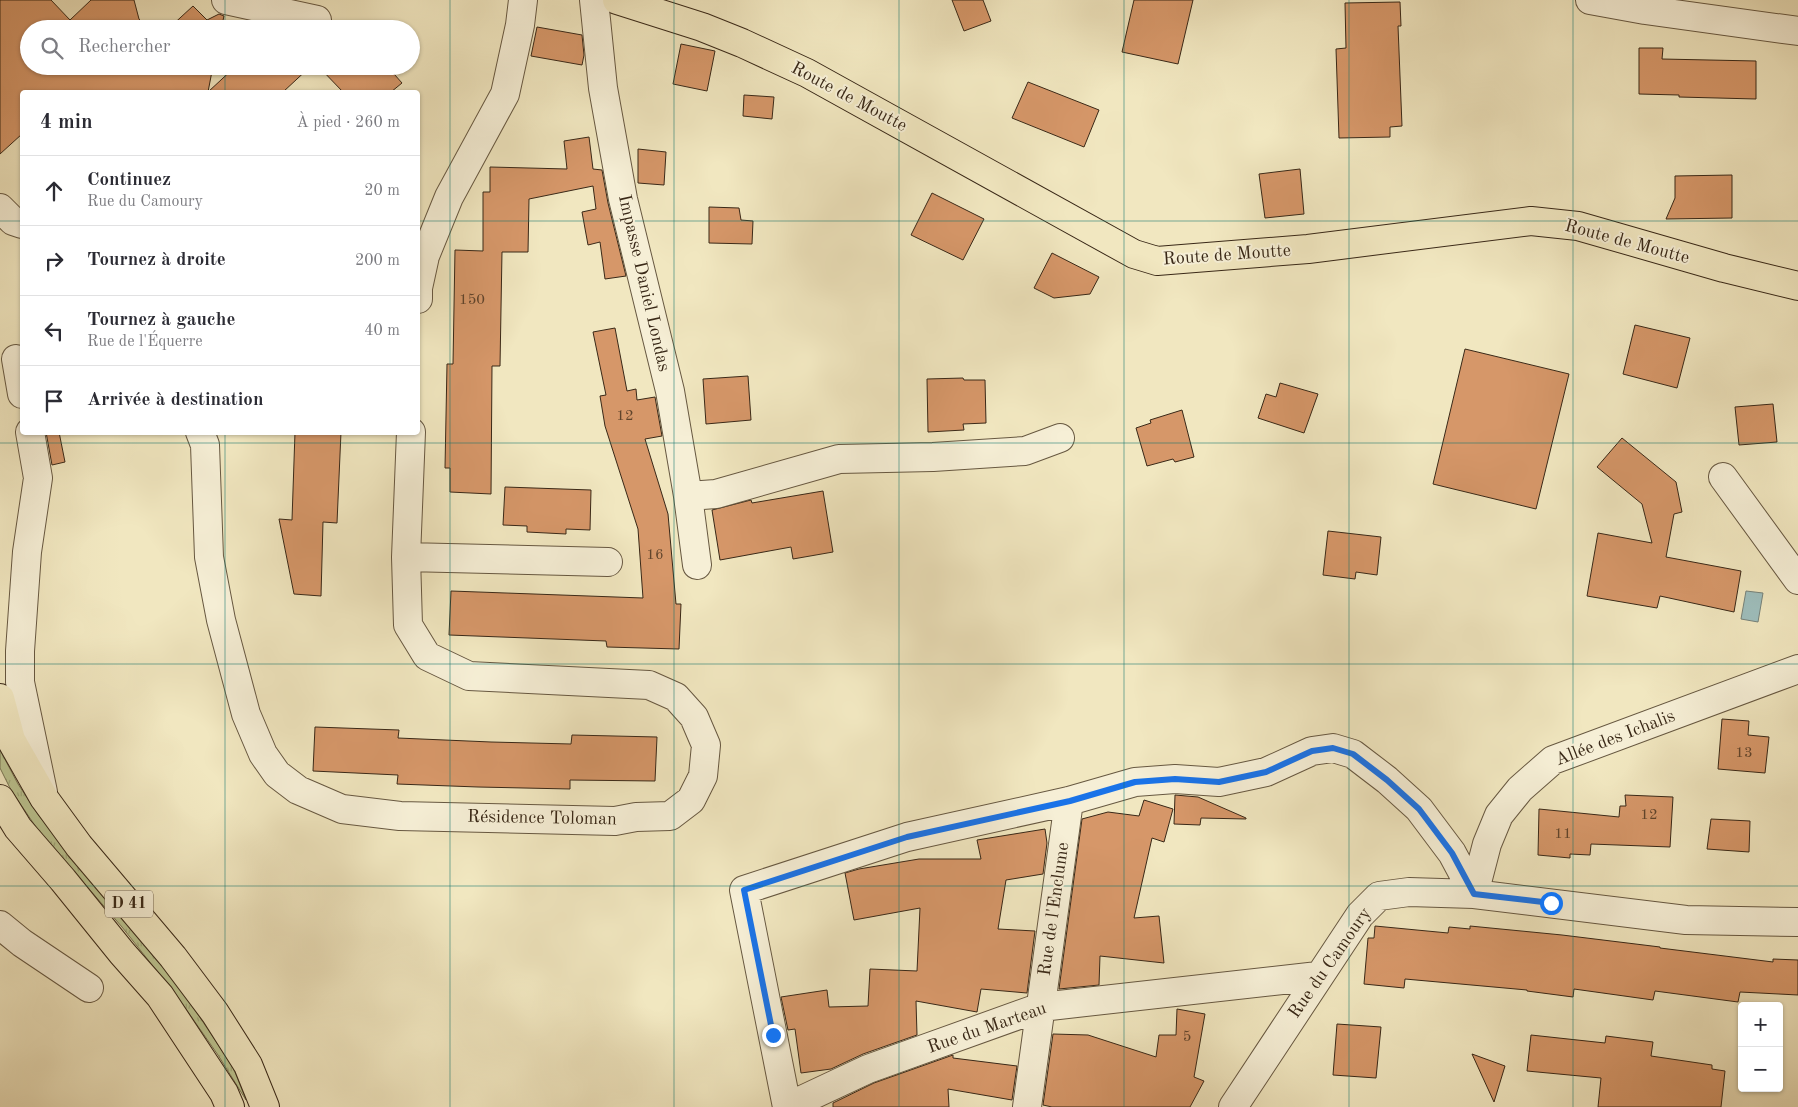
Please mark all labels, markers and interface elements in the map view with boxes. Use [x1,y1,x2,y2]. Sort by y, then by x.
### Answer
search box [20,20,420,75]
icon: search [38,34,66,62]
text: Rechercher [78,38,171,57]
street label: Route de Moutte [788,59,910,135]
text: 4 min [40,112,93,133]
text: À pied · 260 m [297,115,400,131]
text: Continuez [87,171,171,190]
icon: ahead [40,177,68,205]
text: 20 m [364,183,400,199]
street label: Impasse Daniel Londas [615,193,673,373]
text: Rue du Camoury [87,194,203,210]
street label: Route de Moutte [1563,217,1691,267]
street label: Route de Moutte [1162,242,1292,268]
icon: right [40,247,68,275]
text: Tournez à droite [87,251,226,270]
text: 200 m [355,253,400,269]
house number: 150 [459,293,485,308]
text: Tournez à gauche [87,311,235,330]
icon: left [40,317,68,345]
text: 40 m [364,323,400,339]
text: Rue de l'Équerre [87,334,203,350]
icon: arrive [40,387,68,415]
text: Arrivée à destination [87,391,263,410]
house number: 12 [616,409,634,424]
house number: 16 [646,548,664,563]
street label: Allée des Ichalis [1553,707,1678,769]
house number: 13 [1735,746,1753,761]
street label: Résidence Toloman [467,808,617,828]
house number: 12 [1640,808,1658,823]
house number: 11 [1554,827,1572,842]
street label: Rue de l'Enclume [1036,841,1072,977]
road number: D 41 [105,891,153,918]
route start [1540,892,1563,915]
street label: Rue du Camoury [1285,904,1375,1022]
street label: Rue du Marteau [925,999,1049,1057]
map controls [1738,1002,1783,1092]
button: + [1738,1002,1783,1047]
route end [762,1024,785,1047]
house number: 5 [1183,1030,1191,1045]
button: − [1738,1047,1783,1092]

